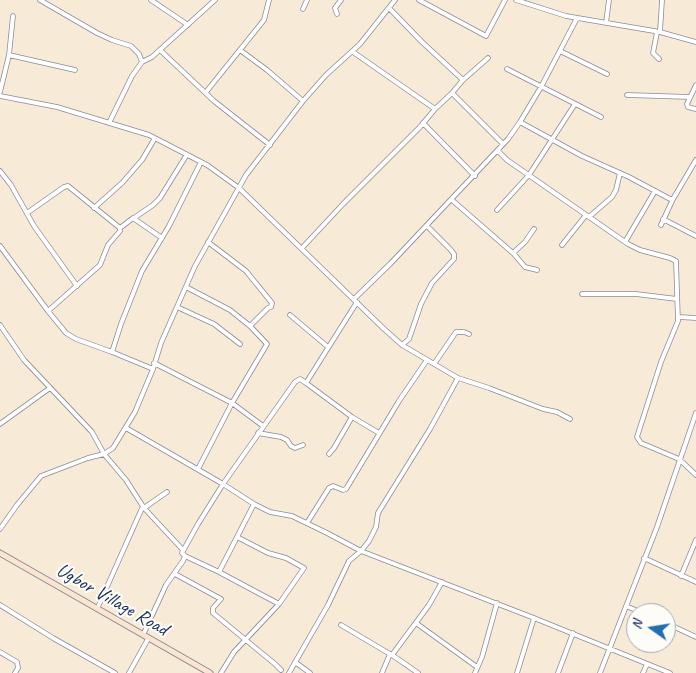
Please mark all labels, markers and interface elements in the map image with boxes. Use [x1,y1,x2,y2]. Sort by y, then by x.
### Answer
street label: Ugbor Village Road [52,558,172,642]
north arrow [626,603,676,653]
text: N [628,619,646,631]

